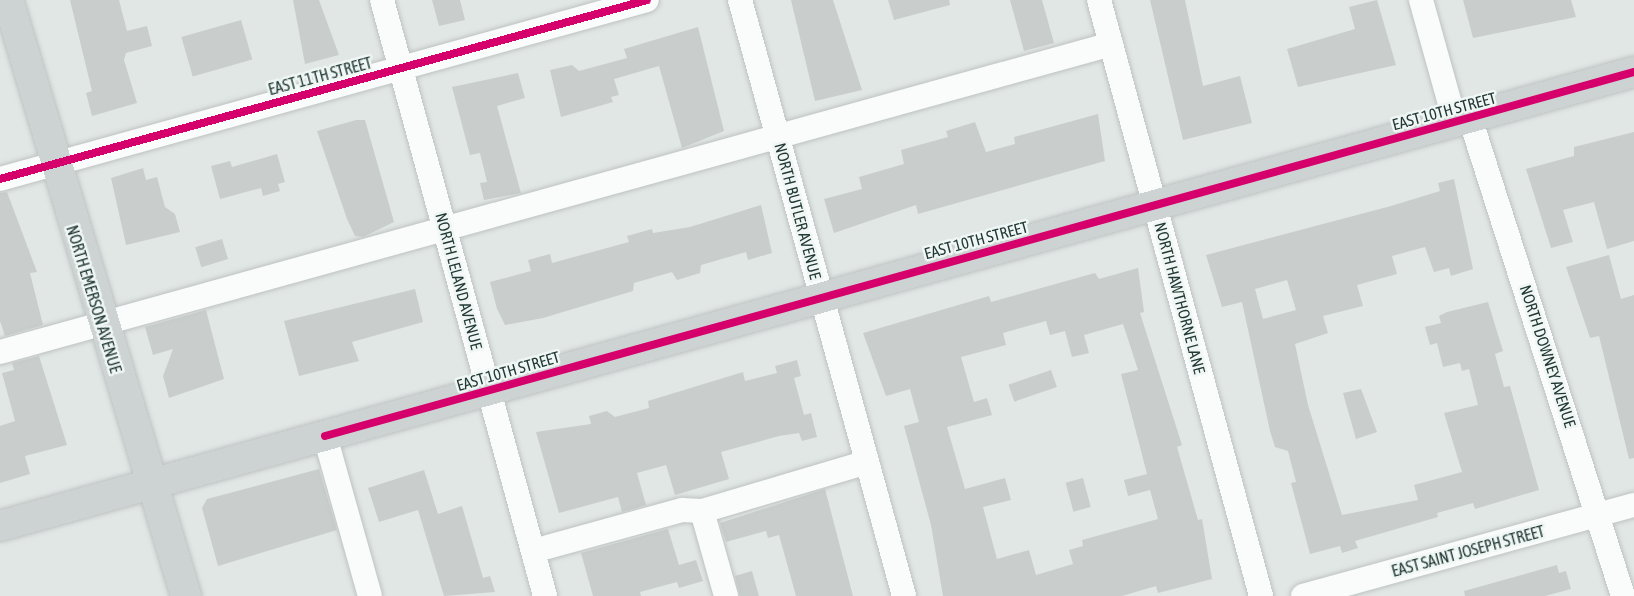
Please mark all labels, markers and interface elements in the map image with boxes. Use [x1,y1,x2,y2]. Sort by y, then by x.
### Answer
street label: EAST 11TH STREET [266,53,374,99]
street label: EAST 10TH STREET [1390,88,1498,134]
street label: NORTH BUTLER AVENUE [771,141,825,281]
street label: NORTH LELAND AVENUE [432,211,486,351]
street label: EAST 10TH STREET [922,217,1030,263]
street label: NORTH HAWTHORNE LANE [1151,220,1209,376]
street label: NORTH EMERSON AVENUE [62,223,126,375]
street label: NORTH DOWNEY AVENUE [1516,282,1580,430]
street label: EAST 10TH STREET [454,347,562,395]
street label: EAST SAINT JOSEPH STREET [1389,521,1547,581]

